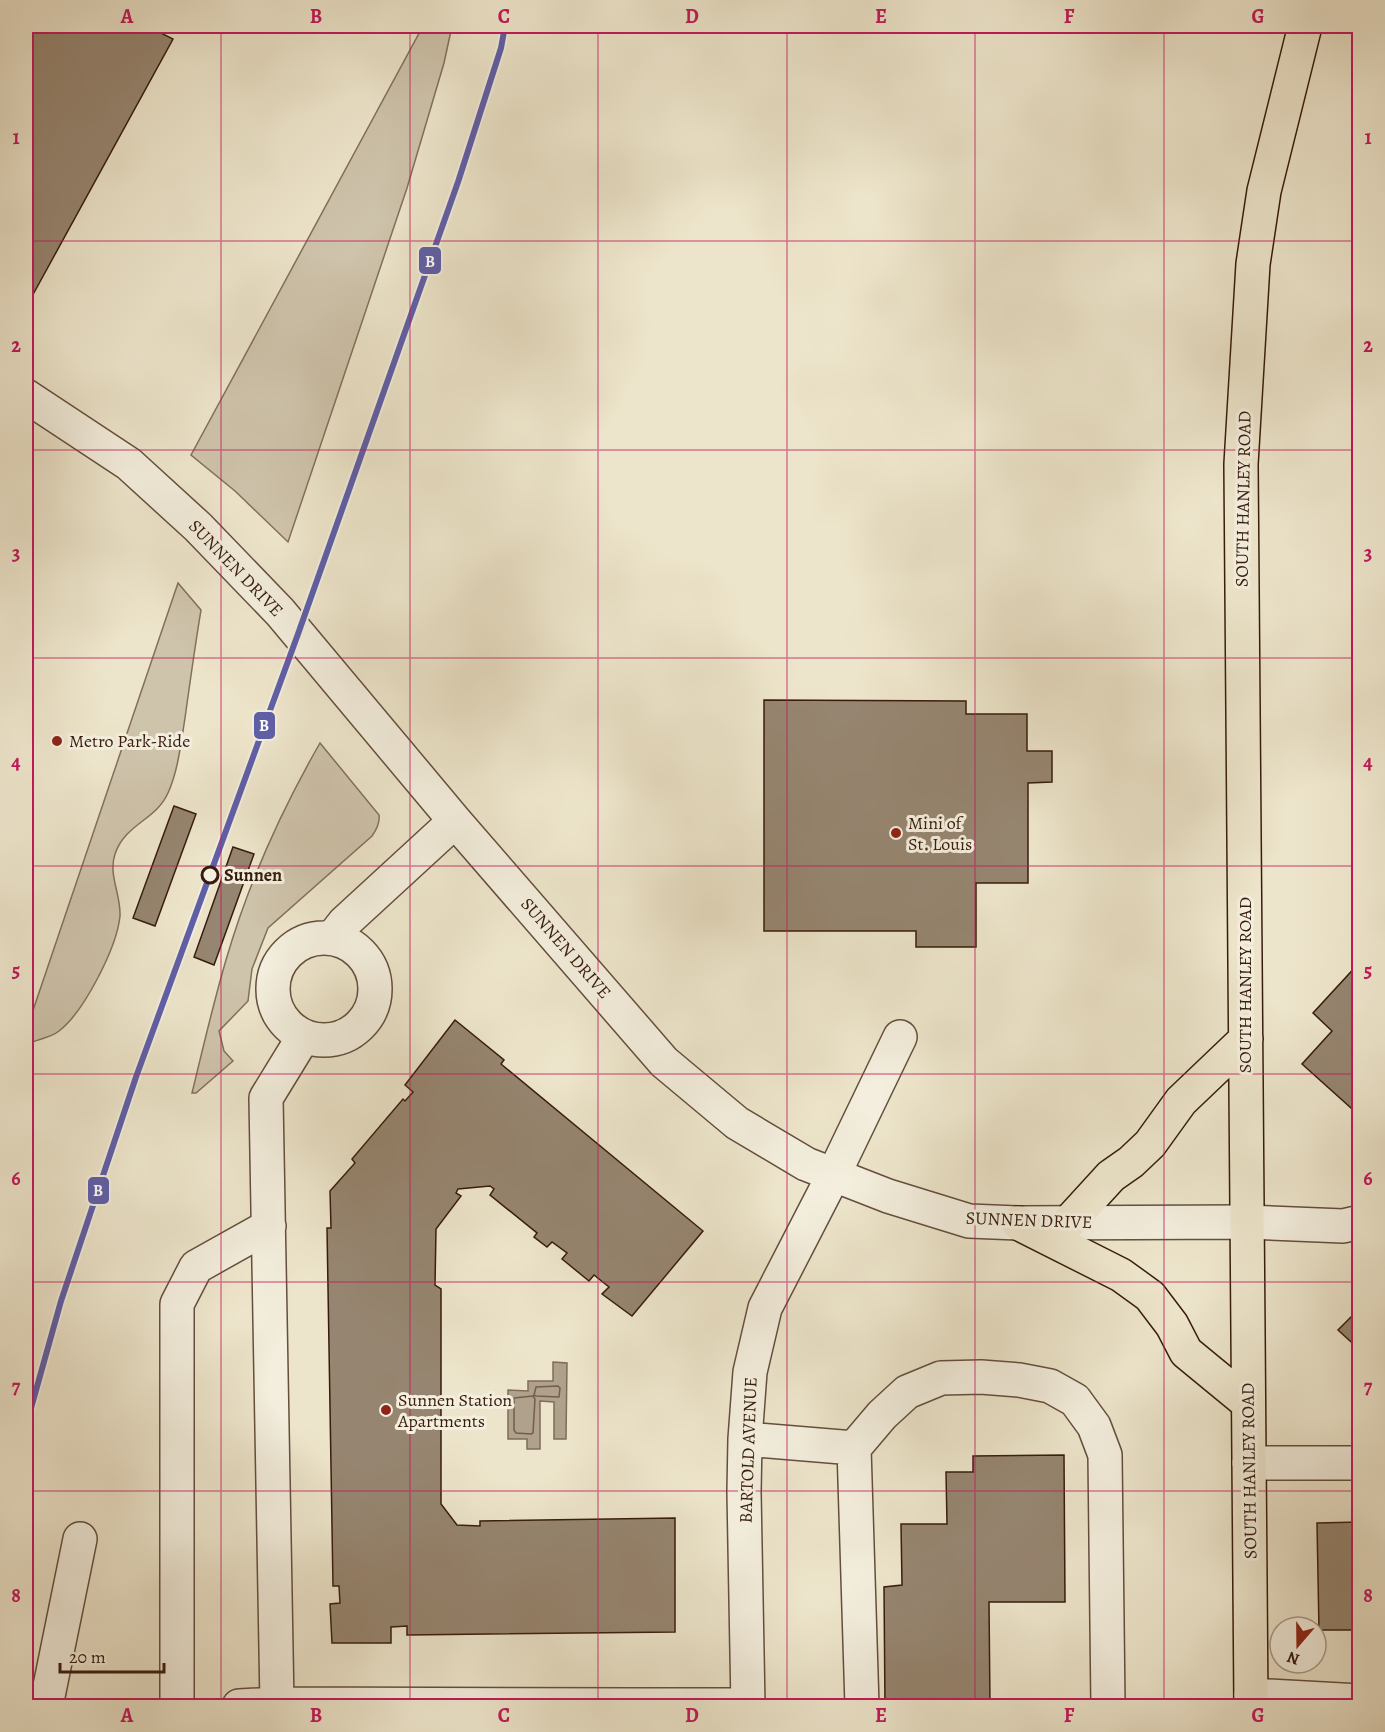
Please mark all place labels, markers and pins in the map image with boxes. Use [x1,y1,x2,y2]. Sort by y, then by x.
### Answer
place label: Metro Park-Ride [69,729,190,753]
marker: Metro Park-Ride [50,734,64,748]
place label: Mini of St. Louis [908,811,972,856]
marker: Mini of St. Louis [889,826,903,840]
place label: Sunnen [224,863,282,887]
marker: Sunnen [201,866,219,884]
place label: Sunnen Station Apartments [397,1388,512,1433]
marker: Sunnen Station Apartments [379,1403,393,1417]

